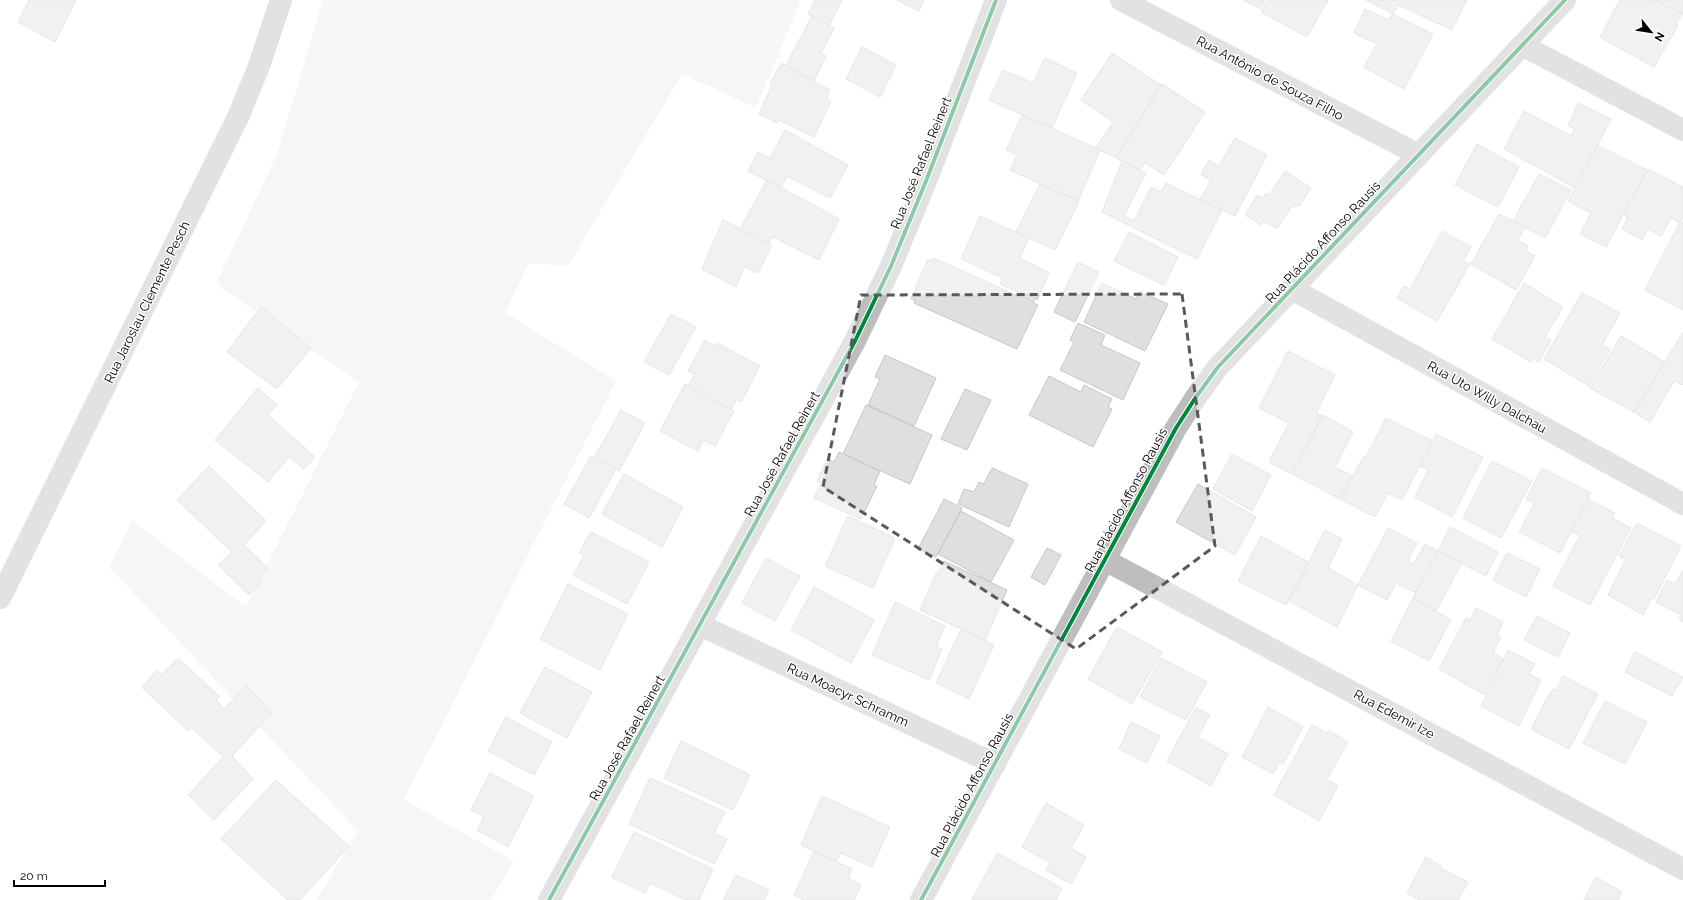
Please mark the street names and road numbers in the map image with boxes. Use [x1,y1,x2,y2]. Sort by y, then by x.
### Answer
street label: Rua Antônio de Souza Filho [1194,33,1346,123]
street label: Rua José Rafael Reinert [888,94,955,231]
street label: Rua Plácido Affonso Rausis [1263,178,1383,306]
street label: Rua Jaroslau Clemente Pesch [101,219,193,385]
street label: Rua Uto Willy Dalchau [1425,358,1549,436]
street label: Rua José Rafael Reinert [741,388,823,519]
street label: Rua Plácido Affonso Rausis [1082,425,1170,575]
street label: Rua Moacyr Schramm [785,660,911,730]
street label: Rua José Rafael Reinert [586,672,668,803]
street label: Rua Edemir Ize [1351,686,1437,742]
street label: Rua Plácido Affonso Rausis [928,710,1016,860]

